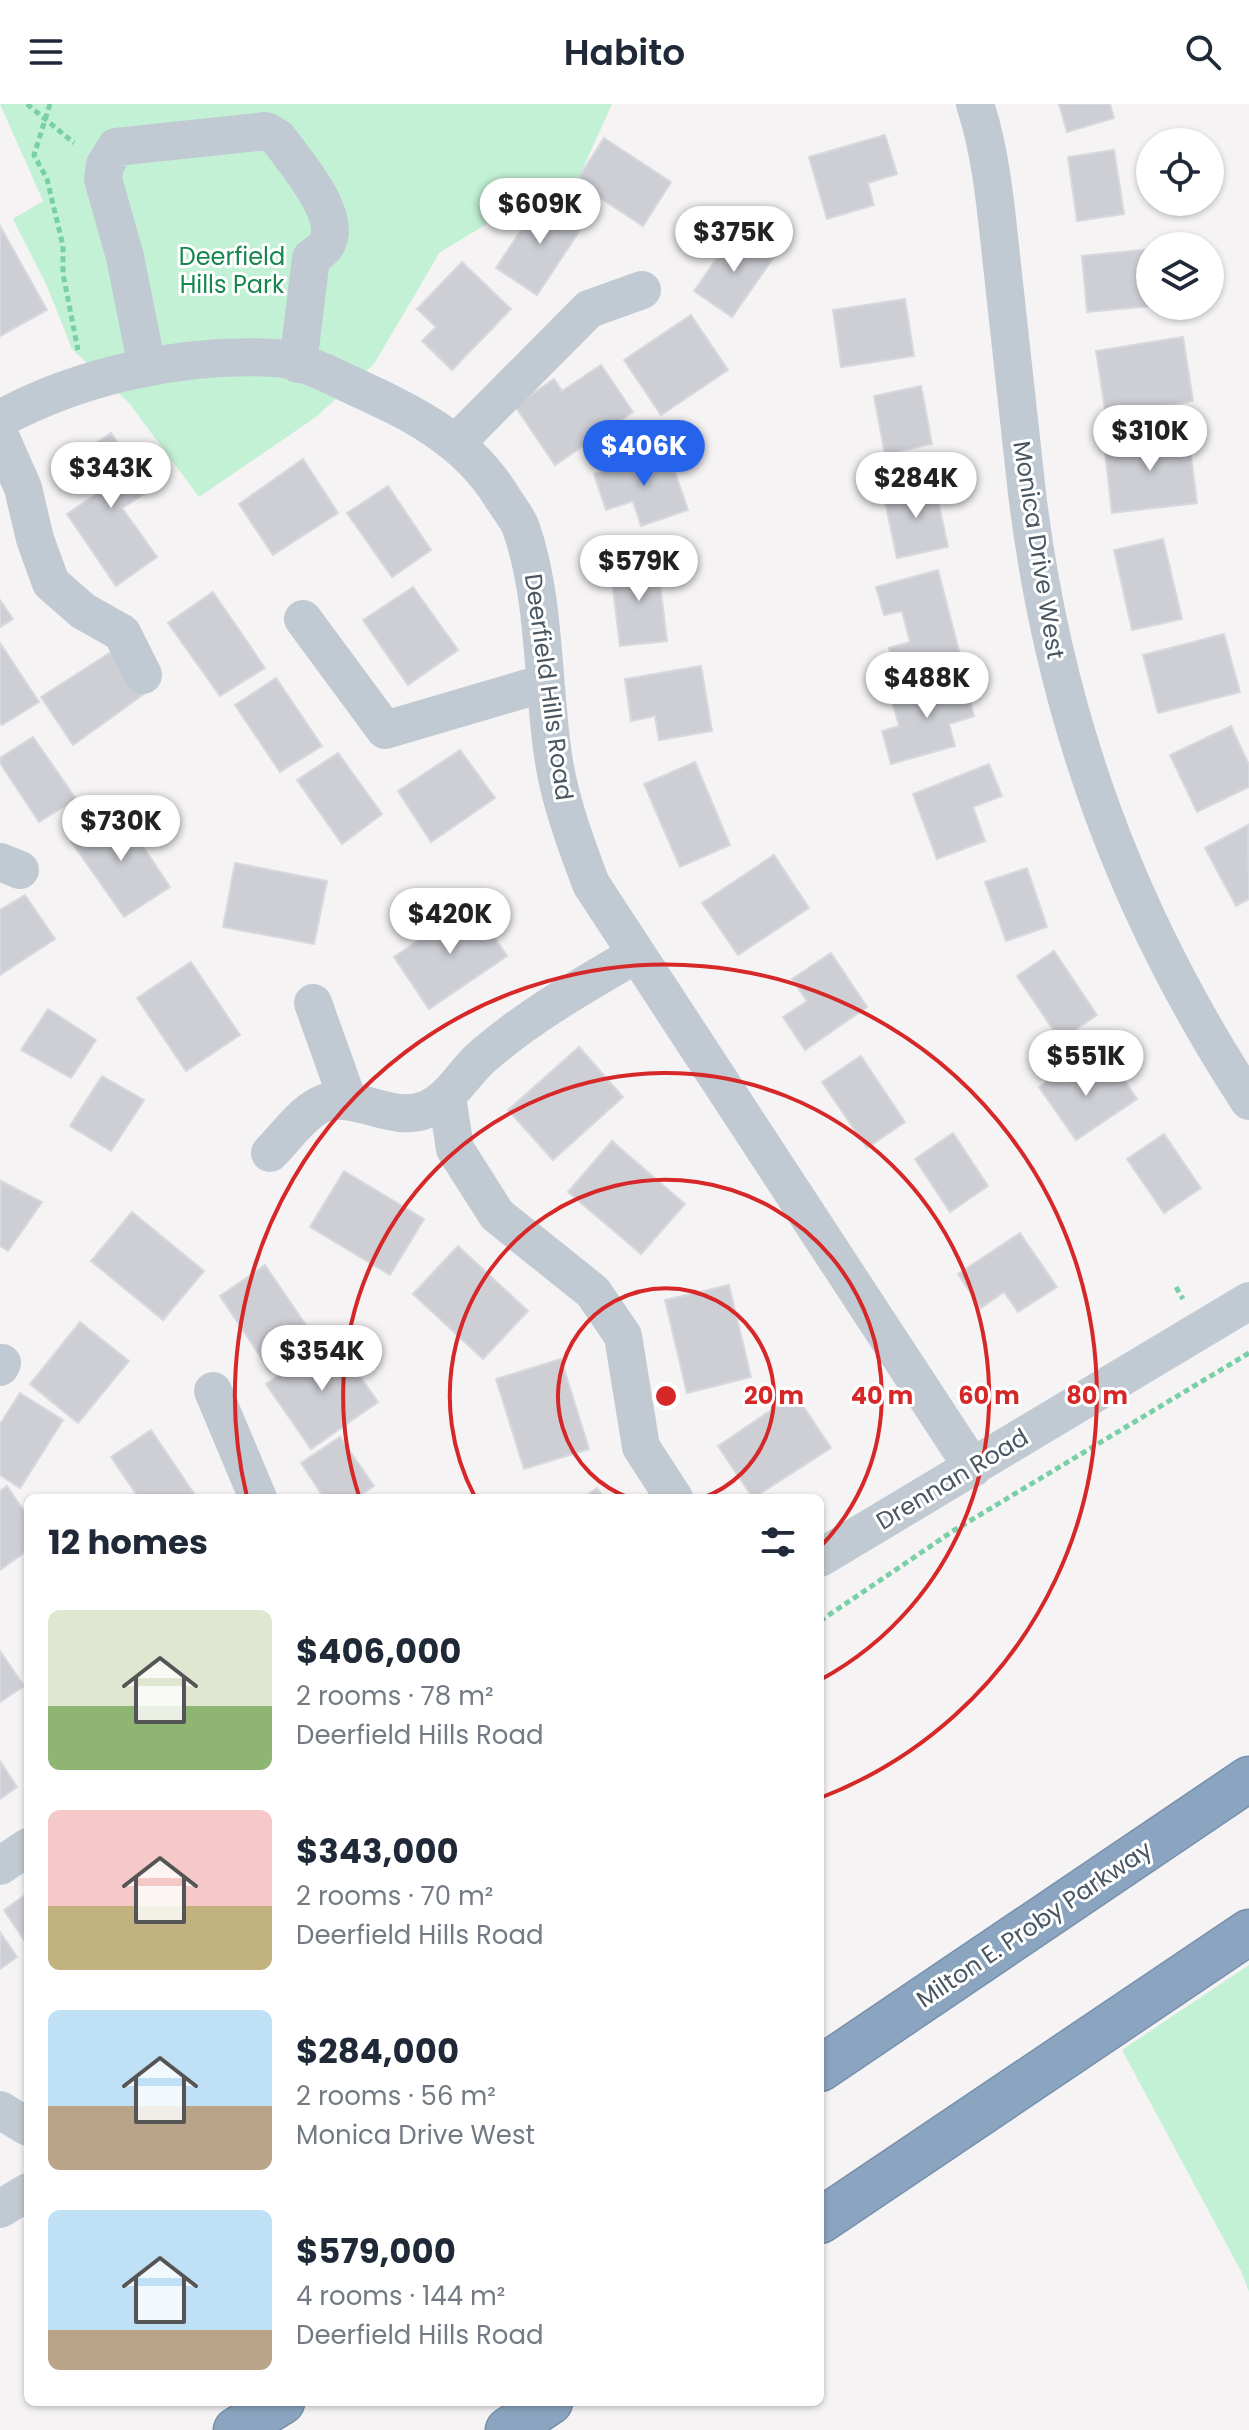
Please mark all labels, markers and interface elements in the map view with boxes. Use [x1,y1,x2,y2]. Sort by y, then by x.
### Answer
text: Habito [564,27,685,78]
icon: menu [24,30,68,74]
icon: search [1181,30,1225,74]
map controls [1136,128,1224,320]
button: locate [1136,128,1224,216]
pin: $609K [484,178,596,246]
text: $609K [498,186,582,222]
pin: $375K [678,206,790,274]
text: $375K [693,214,775,250]
button: layers [1136,232,1224,320]
park label: Deerfield Hills Park [179,240,285,301]
pin: $310K [1094,405,1206,473]
text: $310K [1111,413,1189,449]
pin: $406K [588,420,700,488]
text: $406K [601,428,687,464]
street label: Monica Drive West [1005,438,1073,662]
pin: $343K [55,442,167,510]
text: $343K [69,450,153,486]
pin: $284K [860,452,972,520]
text: $284K [874,460,958,496]
pin: $579K [583,535,695,603]
text: $579K [598,543,680,579]
street label: Deerfield Hills Road [517,572,581,802]
pin: $488K [871,652,983,720]
text: $488K [884,660,970,696]
pin: $730K [65,795,177,863]
text: $730K [80,803,162,839]
pin: $420K [394,888,506,956]
text: $420K [408,896,492,932]
pin: $551K [1030,1030,1142,1098]
text: $551K [1047,1038,1125,1074]
pin: $354K [266,1325,378,1393]
text: $354K [279,1333,365,1369]
text: 20 m [744,1379,804,1412]
text: 40 m [851,1379,913,1412]
text: 60 m [958,1379,1020,1412]
text: 80 m [1066,1379,1128,1412]
centre of rings [652,1382,680,1410]
street label: Drennan Road [870,1421,1034,1537]
text: 12 homes [48,1518,208,1566]
icon: filters [756,1520,800,1564]
text: $406,000 [296,1627,461,1675]
icon: home [112,1642,208,1738]
text: 2 rooms · 78 m² [296,1678,494,1714]
text: Deerfield Hills Road [296,1717,544,1753]
text: $343,000 [296,1827,459,1875]
street label: Milton E. Proby Parkway [910,1833,1159,2015]
icon: home [112,1842,208,1938]
text: 2 rooms · 70 m² [296,1878,493,1914]
text: Deerfield Hills Road [296,1917,544,1953]
text: $284,000 [296,2027,459,2075]
icon: home [112,2042,208,2138]
text: 2 rooms · 56 m² [296,2078,496,2114]
text: Monica Drive West [296,2117,535,2153]
text: $579,000 [296,2227,456,2275]
icon: home [112,2242,208,2338]
text: 4 rooms · 144 m² [296,2278,505,2314]
text: Deerfield Hills Road [296,2317,544,2353]

